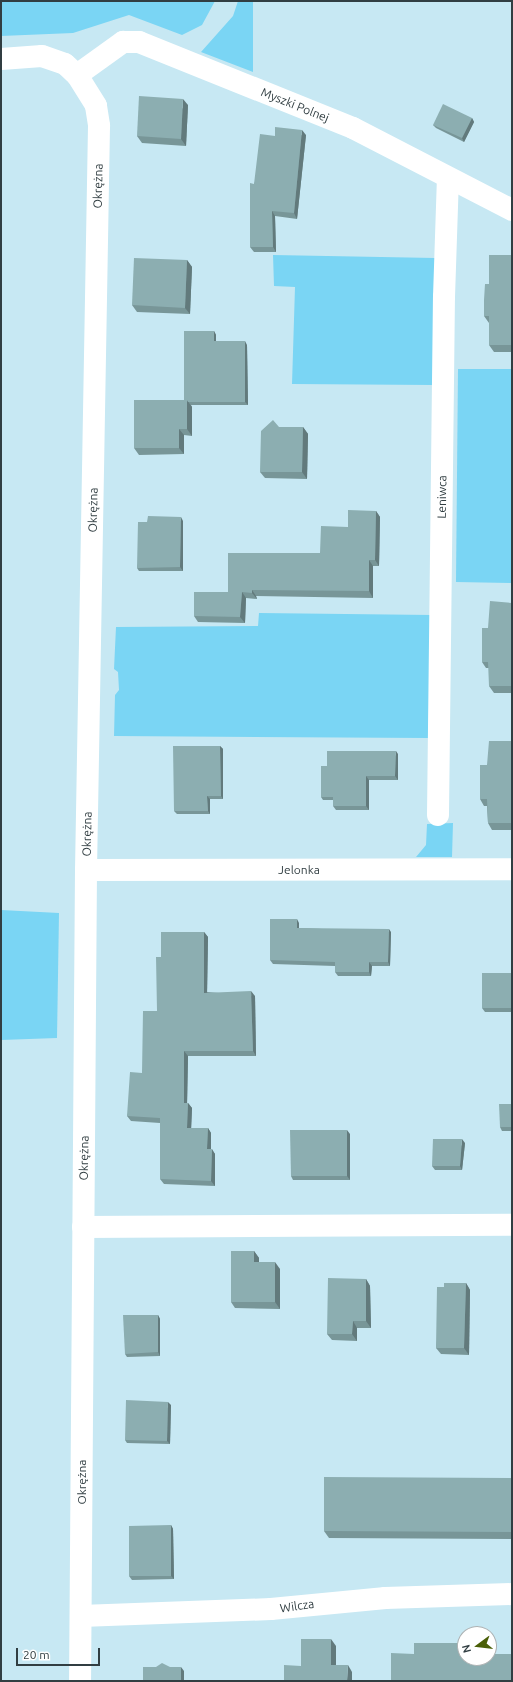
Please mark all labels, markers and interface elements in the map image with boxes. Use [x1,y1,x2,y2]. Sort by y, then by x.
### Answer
street label: Myszki Polnej [259,85,331,125]
street label: Okrężna [90,163,106,209]
street label: Leniwca [434,475,450,519]
street label: Okrężna [85,487,101,533]
street label: Okrężna [79,811,95,857]
street label: Jelonka [278,863,320,877]
street label: Okrężna [76,1135,92,1181]
street label: Okrężna [75,1459,89,1505]
street label: Wilcza [279,1596,315,1616]
north arrow [457,1626,497,1666]
scale bar [18,1640,102,1666]
text: N [460,1643,473,1654]
text: 20 m [23,1648,50,1661]

